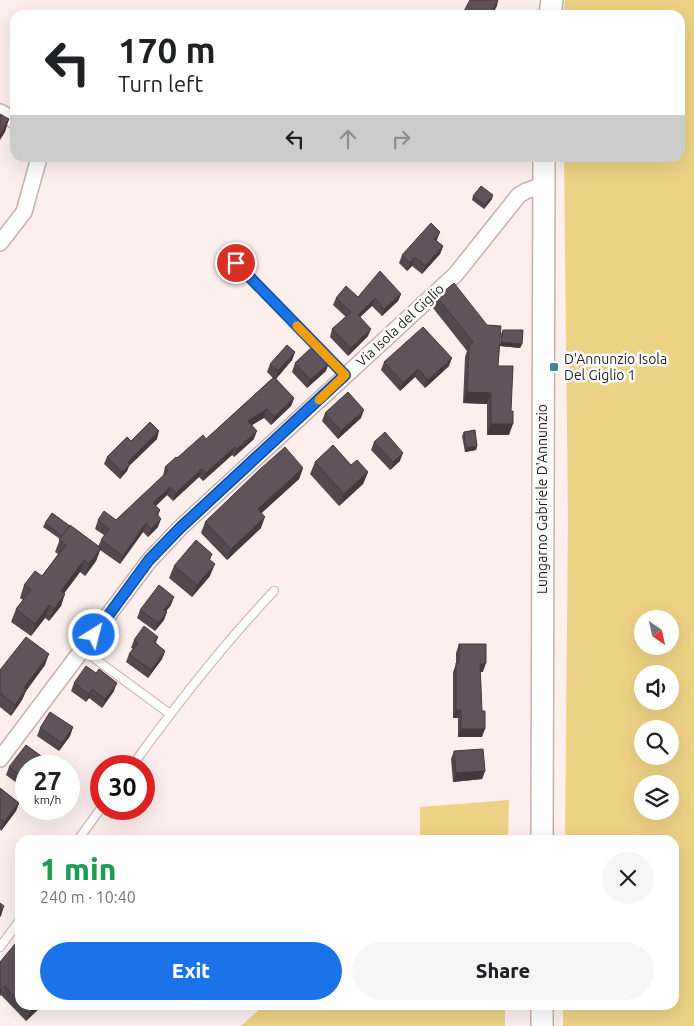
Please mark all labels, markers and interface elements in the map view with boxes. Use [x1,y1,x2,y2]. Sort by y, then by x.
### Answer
icon: left [35,30,100,95]
text: 170 m [118,30,216,70]
text: Turn left [118,71,203,96]
icon: left [281,125,309,153]
icon: ahead [334,125,362,153]
icon: right [387,125,415,153]
pin [215,242,257,284]
icon: arrive [222,249,250,277]
street label: Via Isola del Giglio [353,280,447,370]
place label: D'Annunzio Isola Del Giglio 1 [564,351,667,383]
marker: D'Annunzio Isola Del Giglio 1 [548,361,560,373]
street label: Lungarno Gabriele D'Annunzio [534,404,550,594]
position arrow [67,608,119,660]
north arrow [634,610,679,655]
map controls [634,610,679,820]
button: sound [634,665,679,710]
button: search [634,720,679,765]
speed limit sign: 30 [90,755,155,820]
text: 27 [33,767,62,795]
button: layers [634,775,679,820]
text: km/h [34,793,61,806]
text: 1 min [40,852,116,886]
button: close [602,852,654,904]
text: 240 m · 10:40 [40,888,136,906]
button: Exit [40,942,342,1000]
button: Share [352,942,654,1000]

